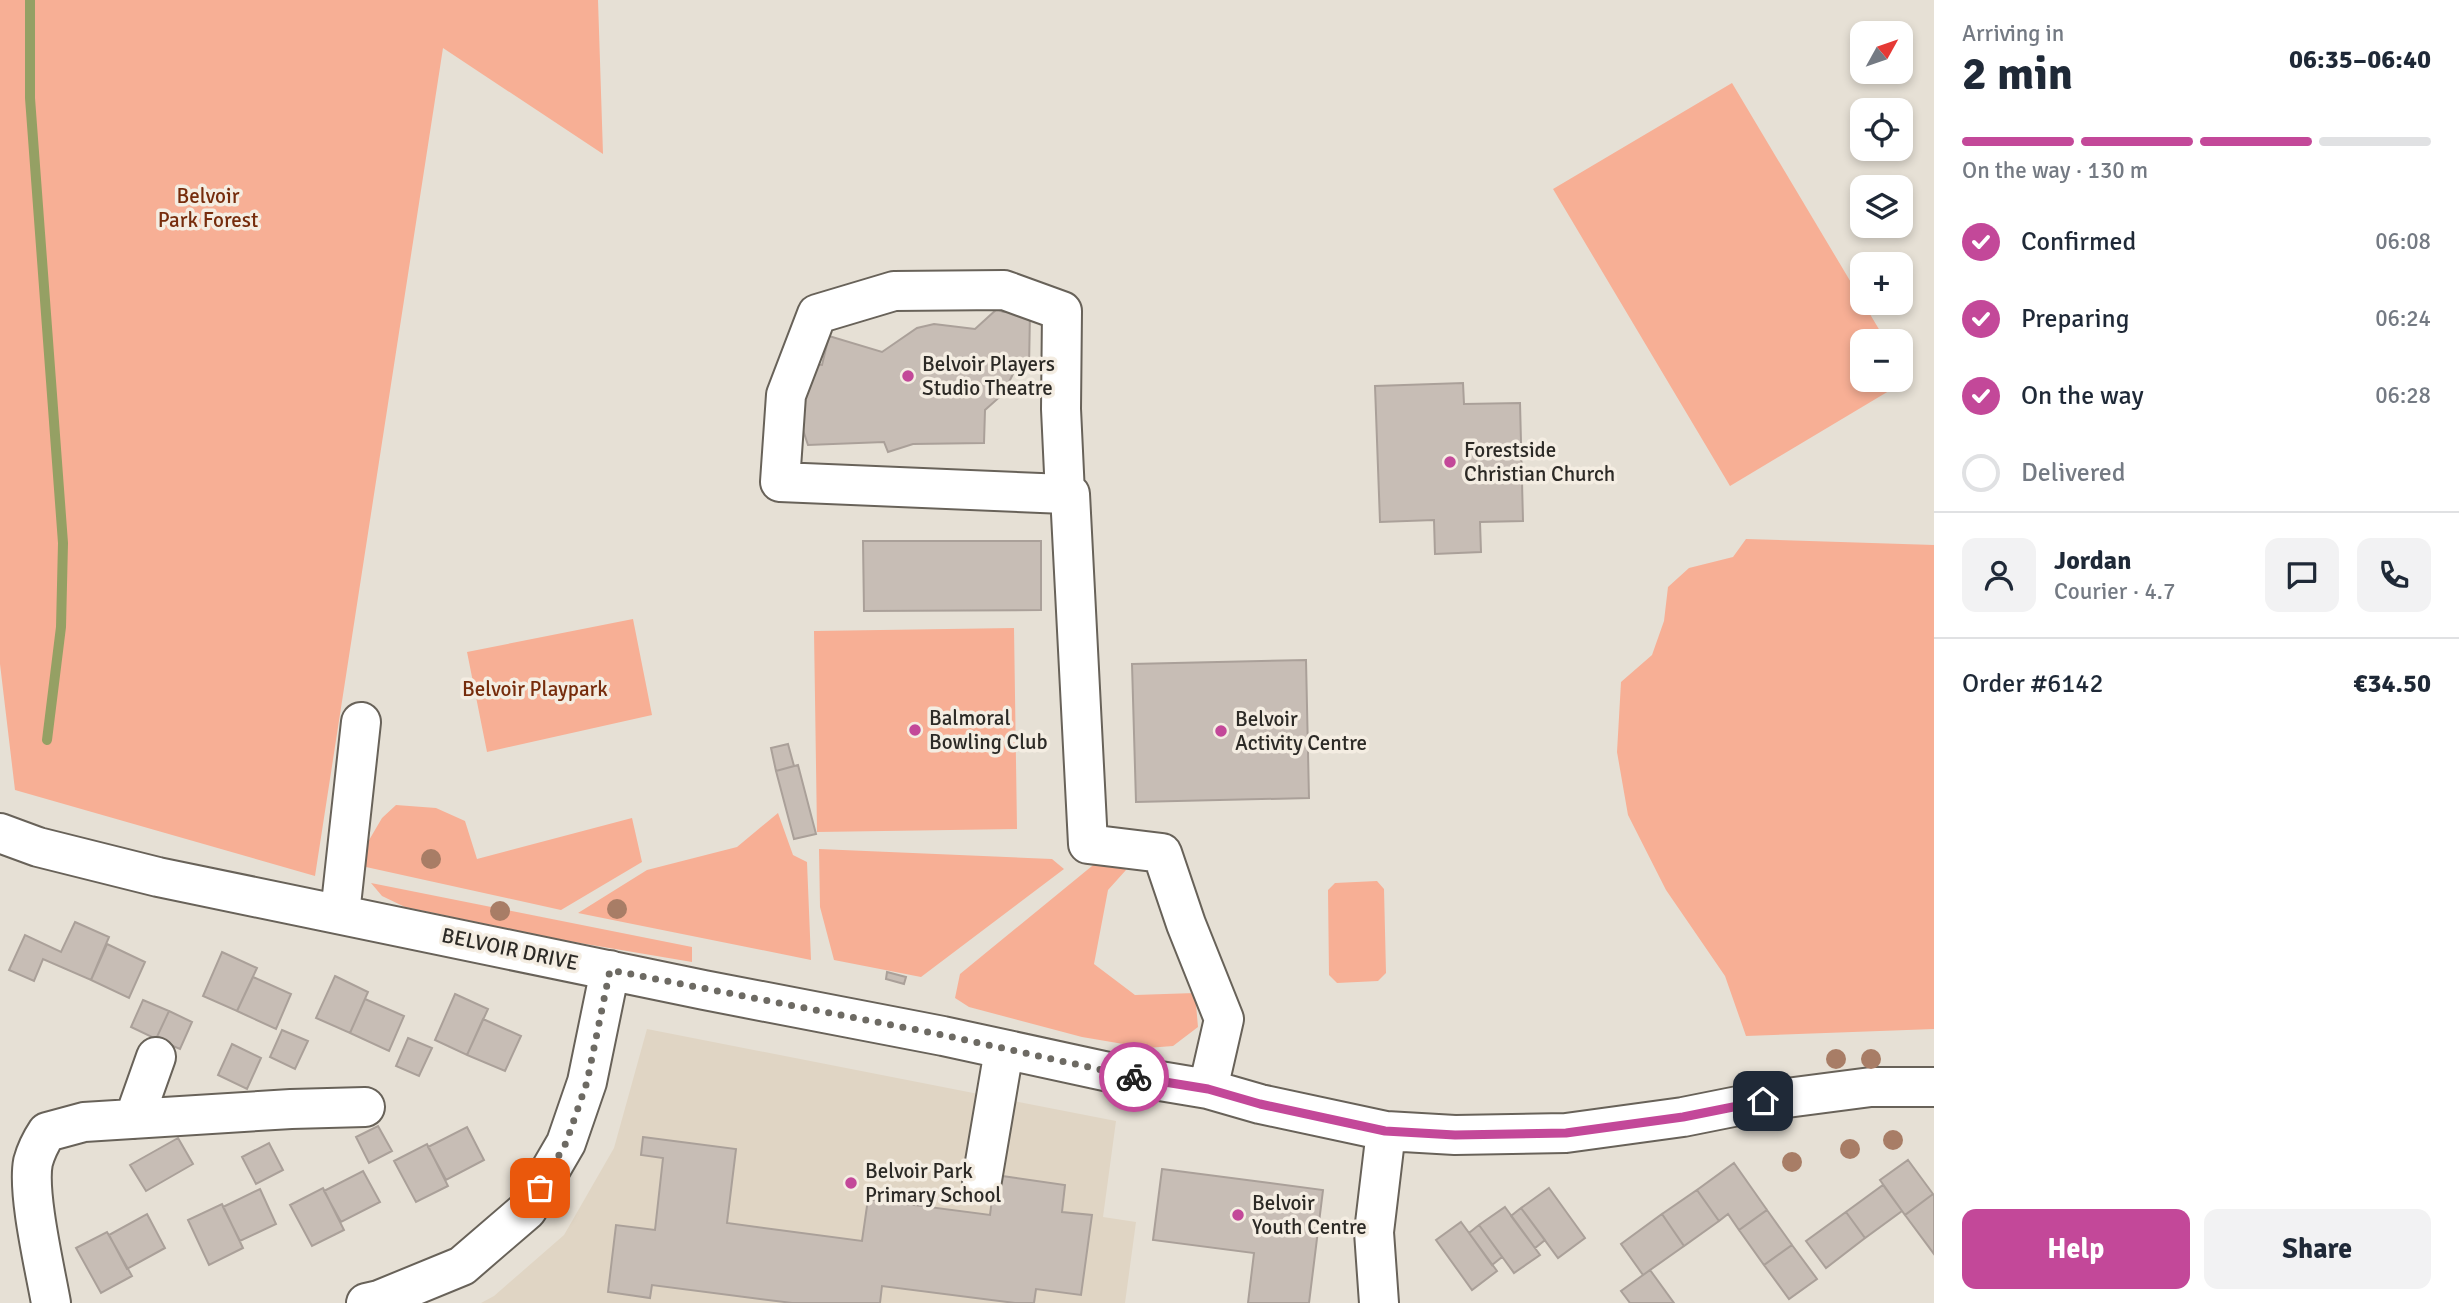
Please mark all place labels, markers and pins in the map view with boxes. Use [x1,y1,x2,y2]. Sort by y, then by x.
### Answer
place label: Belvoir Players Studio Theatre [922,351,1055,401]
marker: Belvoir Players Studio Theatre [900,368,916,384]
place label: Forestside Christian Church [1464,437,1615,487]
marker: Forestside Christian Church [1442,454,1458,470]
place label: Balmoral Bowling Club [929,705,1048,755]
place label: Belvoir Activity Centre [1235,706,1367,756]
marker: Balmoral Bowling Club [907,722,923,738]
marker: Belvoir Activity Centre [1213,723,1229,739]
pin [1733,1071,1793,1131]
pin [510,1158,570,1218]
place label: Belvoir Park Primary School [865,1158,1001,1208]
marker: Belvoir Park Primary School [843,1175,859,1191]
place label: Belvoir Youth Centre [1252,1190,1367,1240]
marker: Belvoir Youth Centre [1230,1207,1246,1223]

